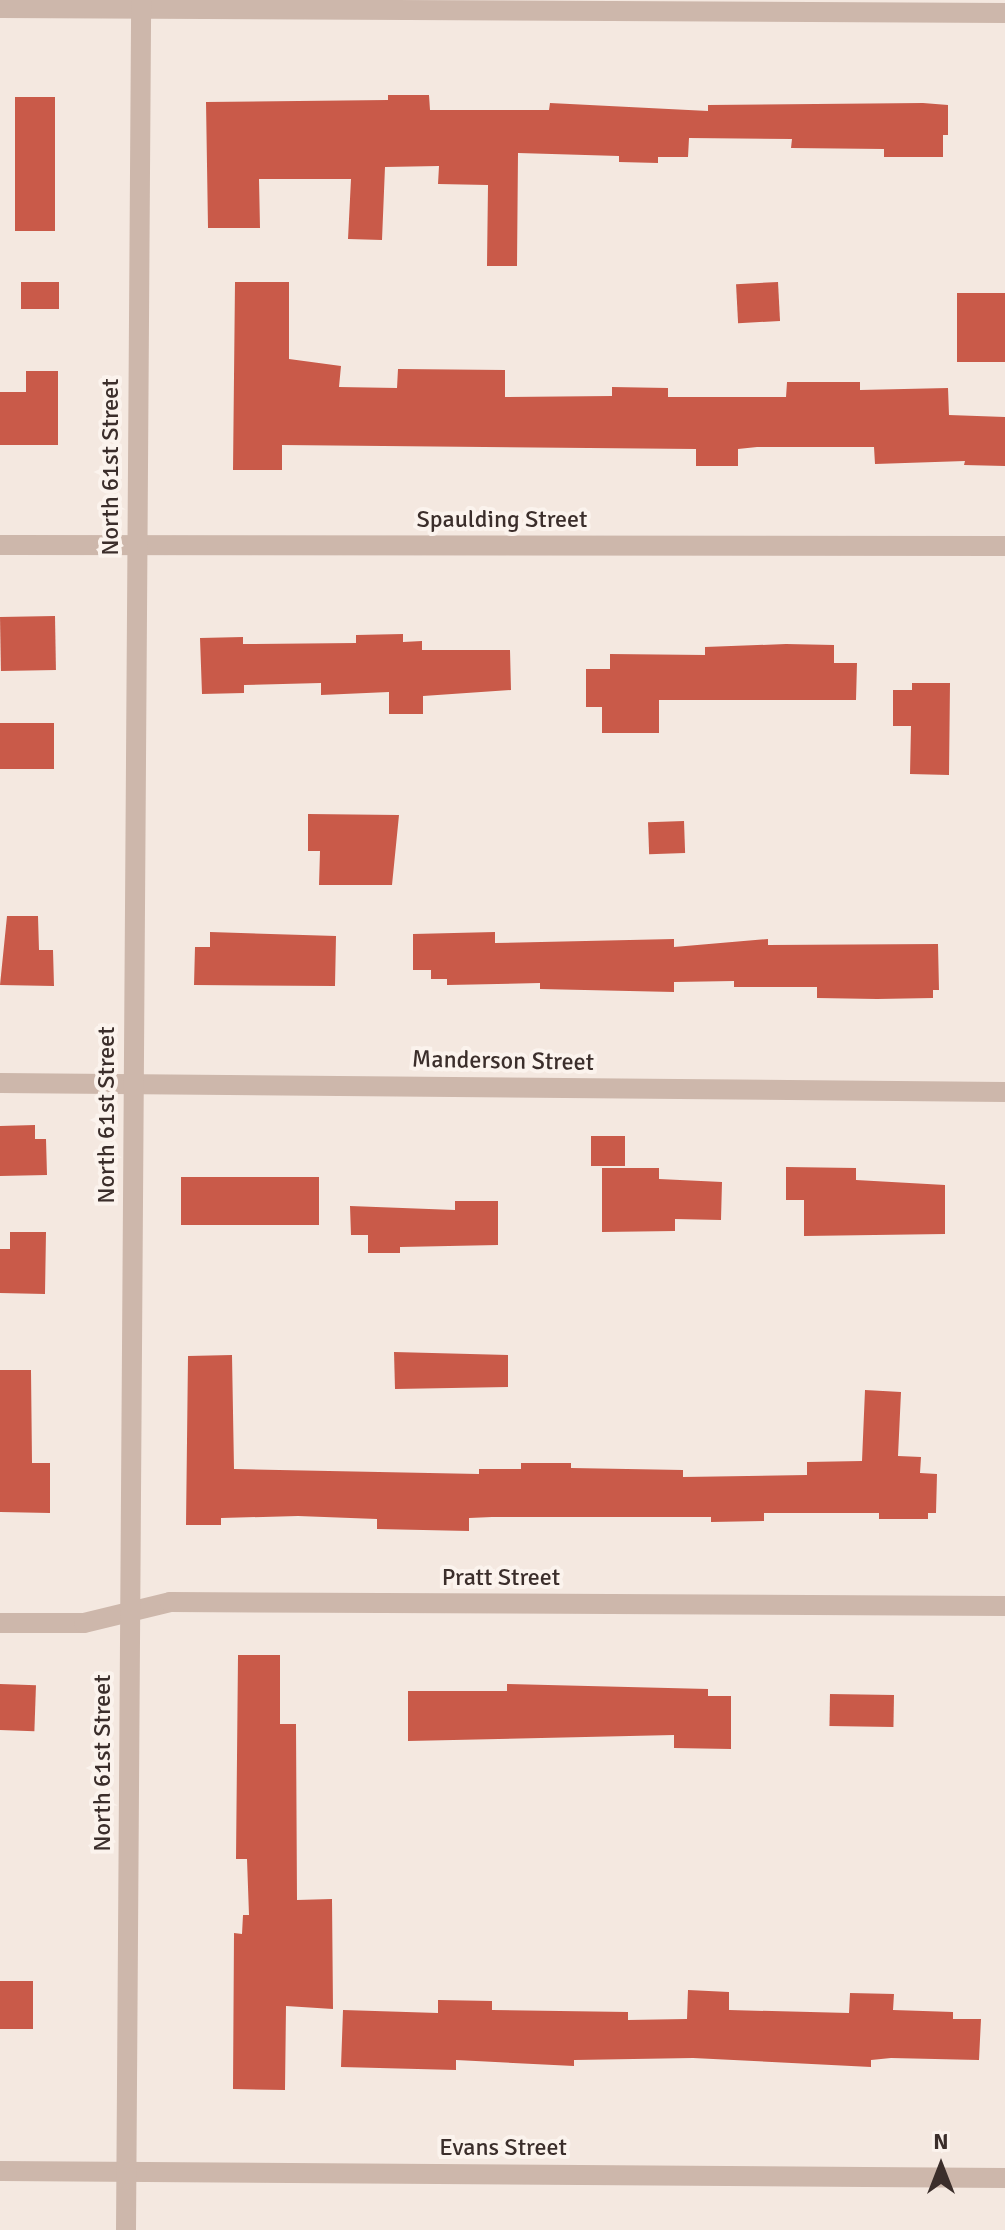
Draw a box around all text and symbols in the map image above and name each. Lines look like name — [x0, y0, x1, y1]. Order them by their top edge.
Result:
street label: North 61st Street — [97, 378, 125, 556]
street label: Spaulding Street — [417, 506, 587, 534]
street label: North 61st Street — [93, 1026, 121, 1204]
street label: Manderson Street — [412, 1045, 594, 1077]
street label: Pratt Street — [442, 1564, 560, 1592]
street label: North 61st Street — [89, 1674, 117, 1852]
north arrow — [901, 2126, 981, 2206]
text: N — [933, 2128, 949, 2155]
street label: Evans Street — [439, 2134, 567, 2162]

